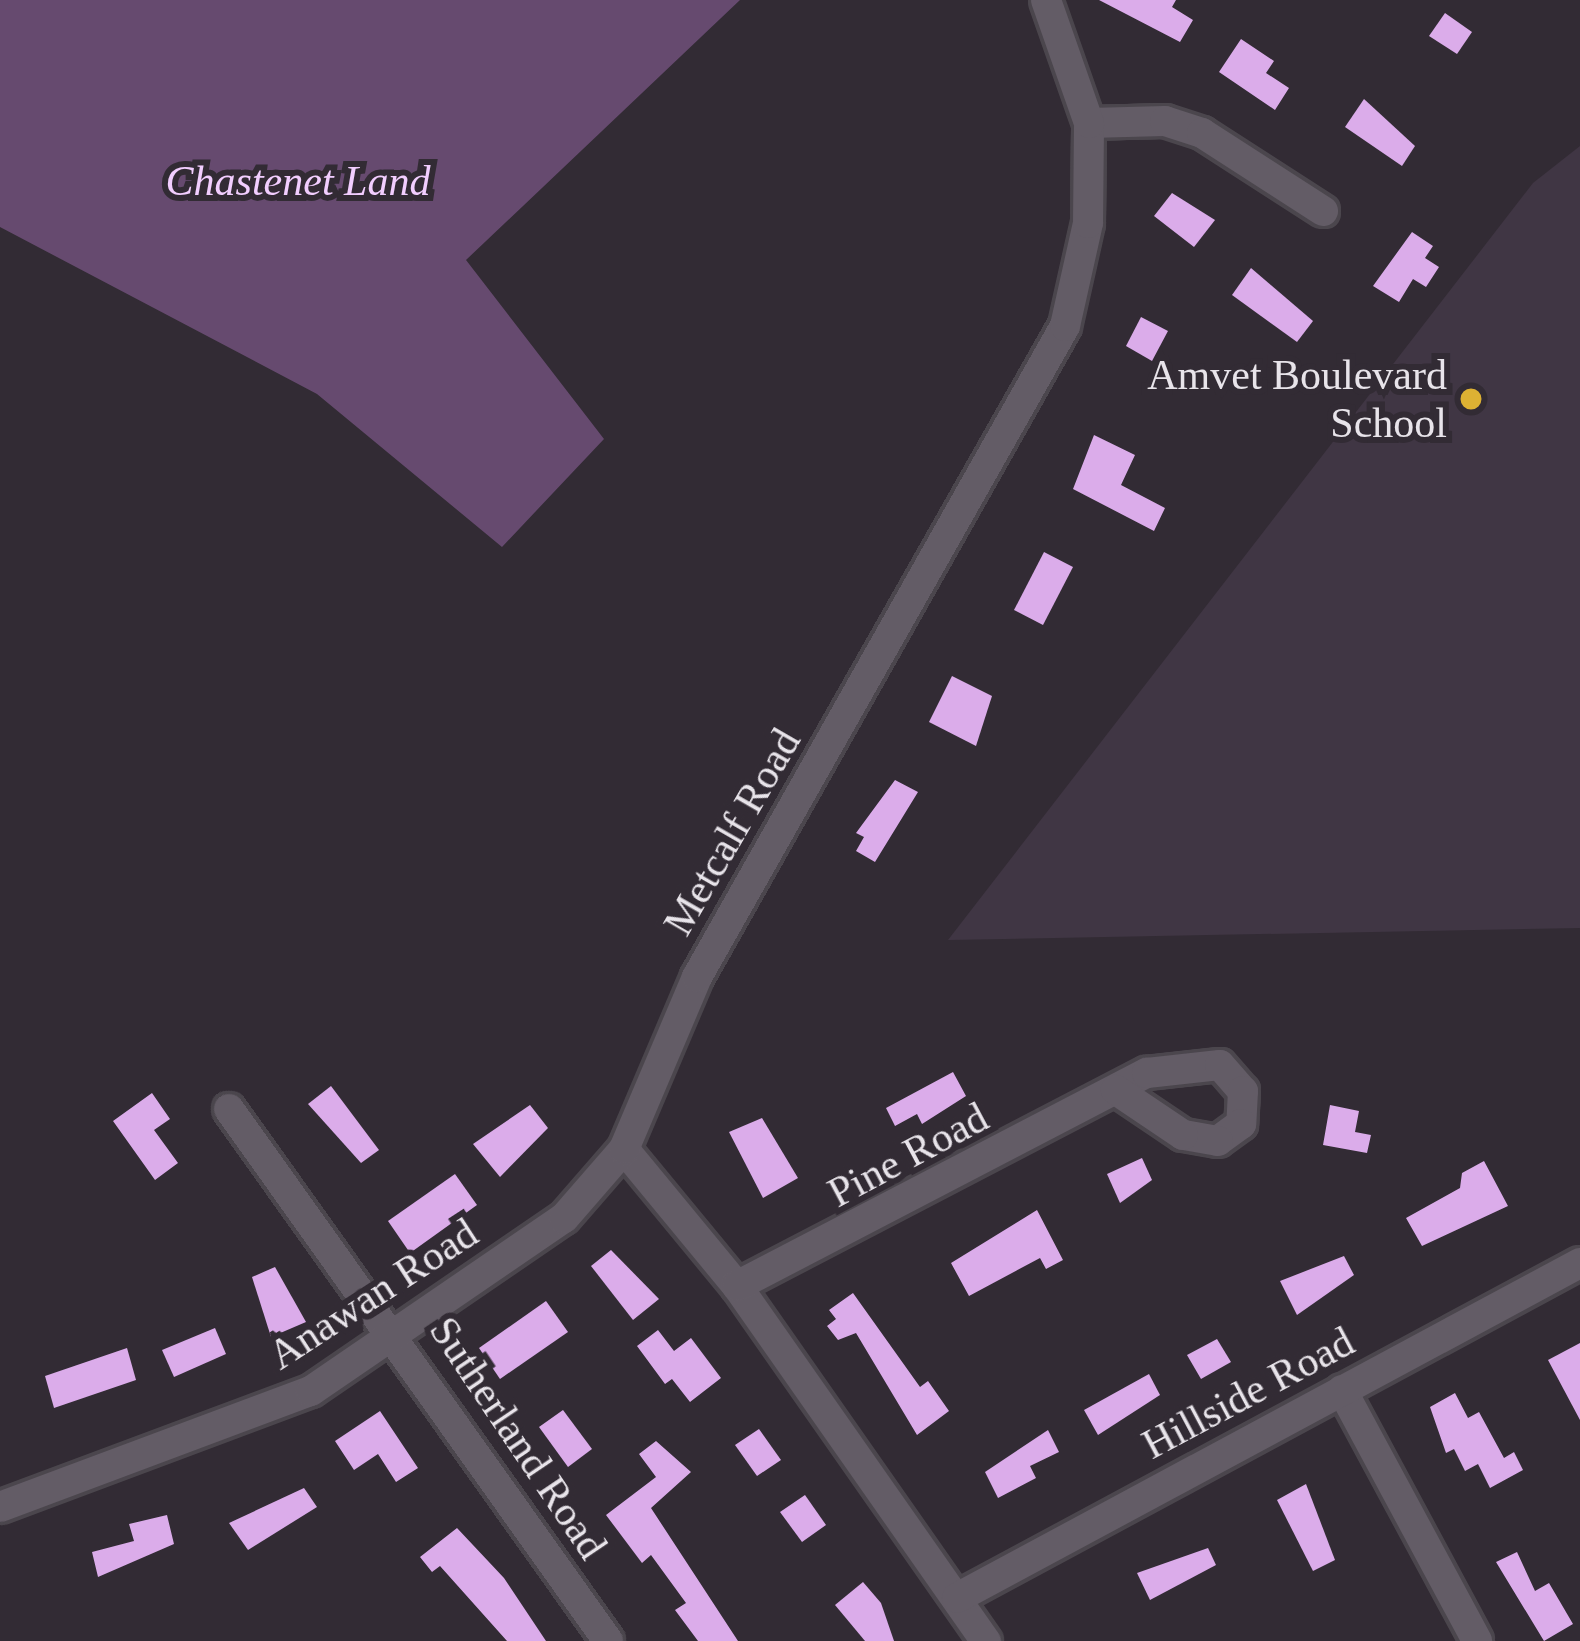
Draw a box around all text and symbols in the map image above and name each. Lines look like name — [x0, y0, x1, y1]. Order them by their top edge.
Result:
park label: Chastenet Land — [166, 156, 430, 206]
place label: Amvet Boulevard School — [1147, 350, 1447, 448]
marker: Amvet Boulevard School — [1458, 386, 1484, 412]
street label: Metcalf Road — [653, 720, 811, 944]
street label: Pine Road — [819, 1092, 997, 1218]
street label: Anawan Road — [259, 1208, 487, 1380]
street label: Sutherland Road — [419, 1307, 617, 1569]
street label: Hillside Road — [1134, 1316, 1362, 1470]

